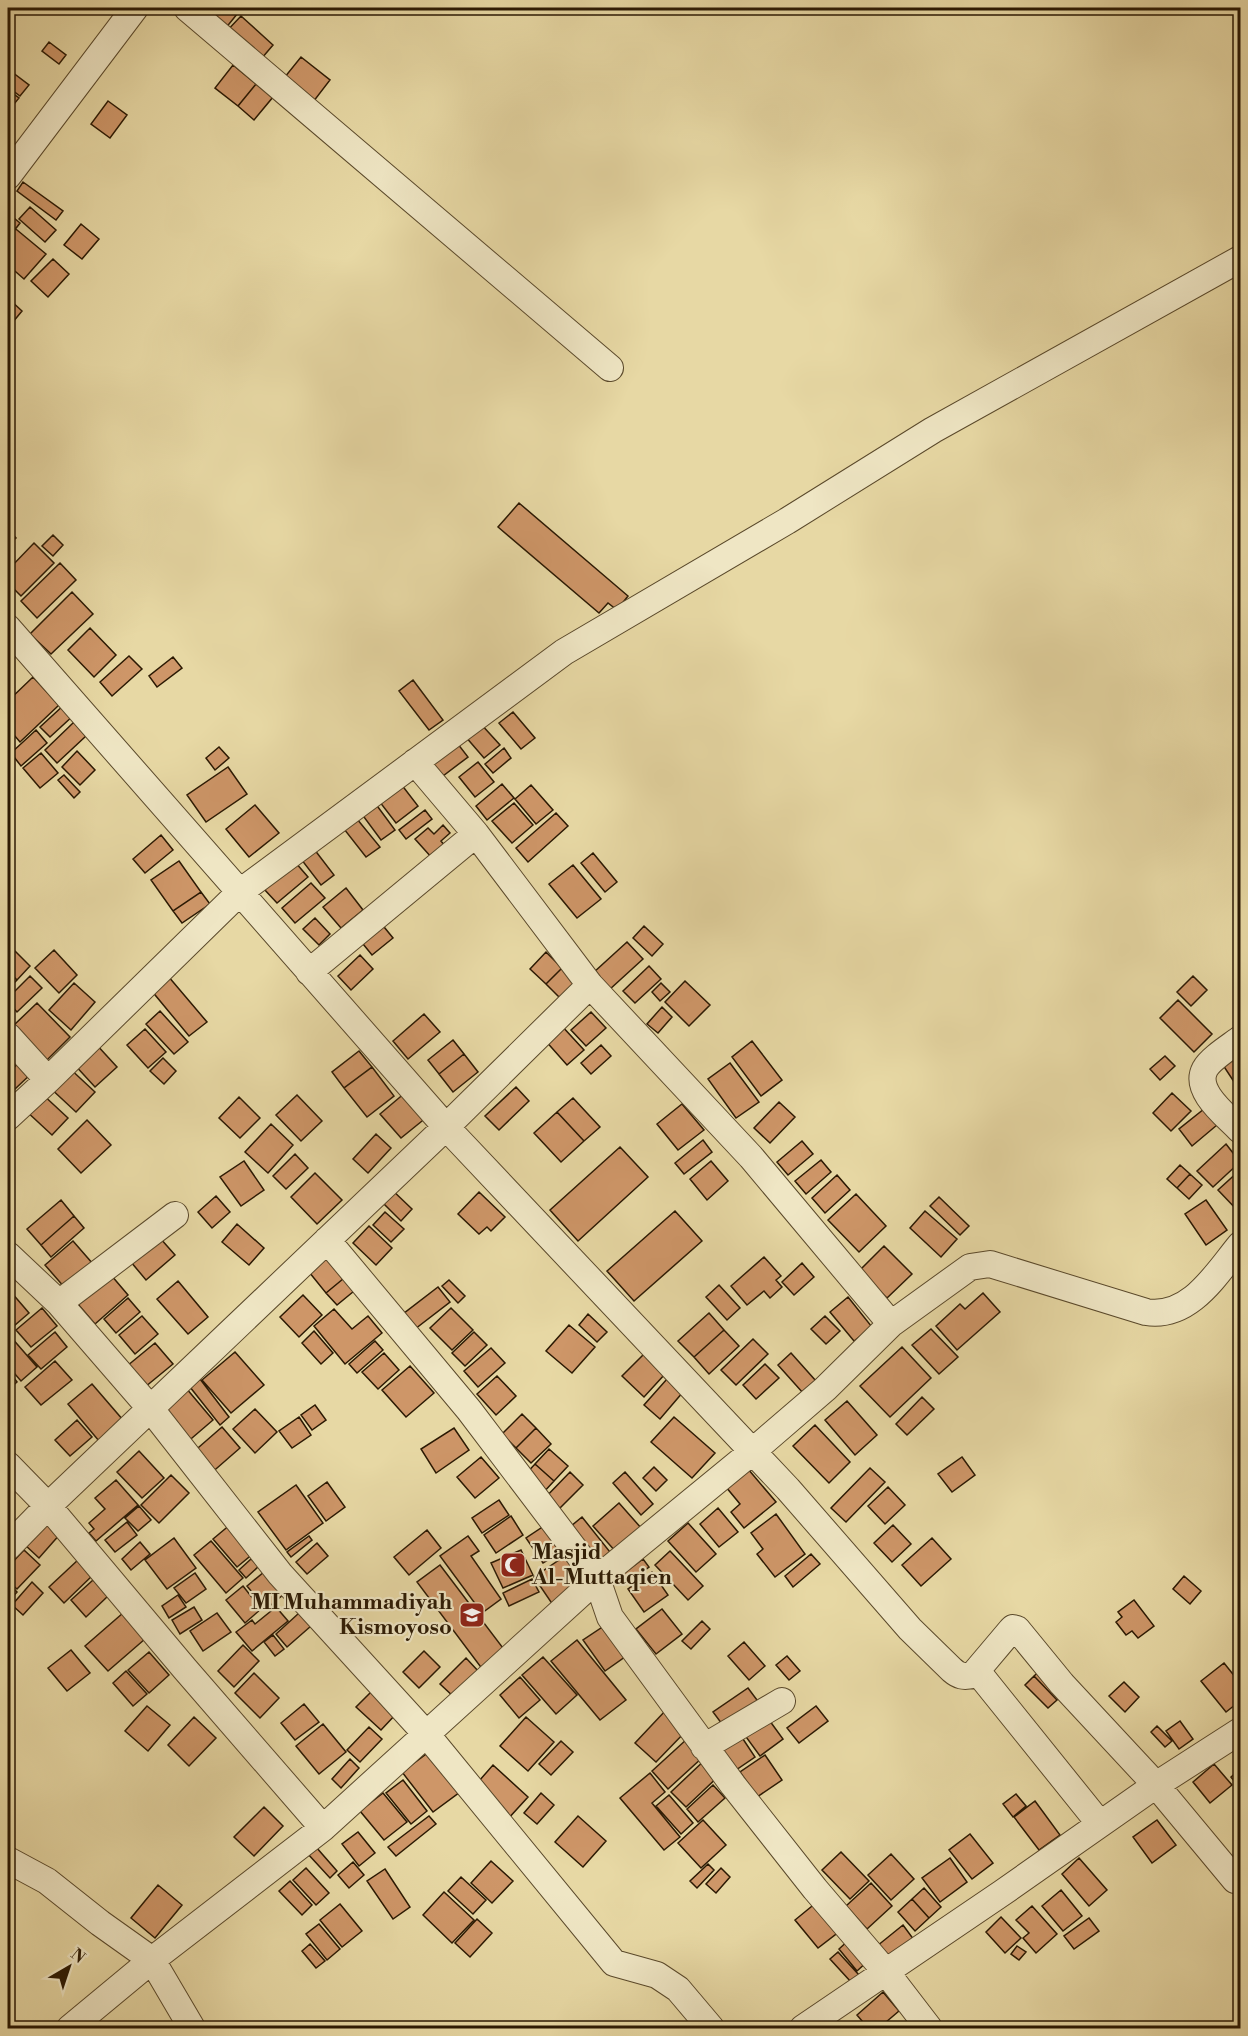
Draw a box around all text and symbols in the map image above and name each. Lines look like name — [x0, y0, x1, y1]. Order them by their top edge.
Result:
place label: Masjid Al-Muttaqien — [531, 1539, 672, 1591]
mosque icon: Masjid Al-Muttaqien — [498, 1550, 528, 1580]
place label: MI Muhammadiyah Kismoyoso — [251, 1589, 452, 1641]
school or university icon: MI Muhammadiyah Kismoyoso — [457, 1600, 487, 1630]
north arrow — [39, 1937, 99, 1997]
text: N — [67, 1944, 89, 1968]

